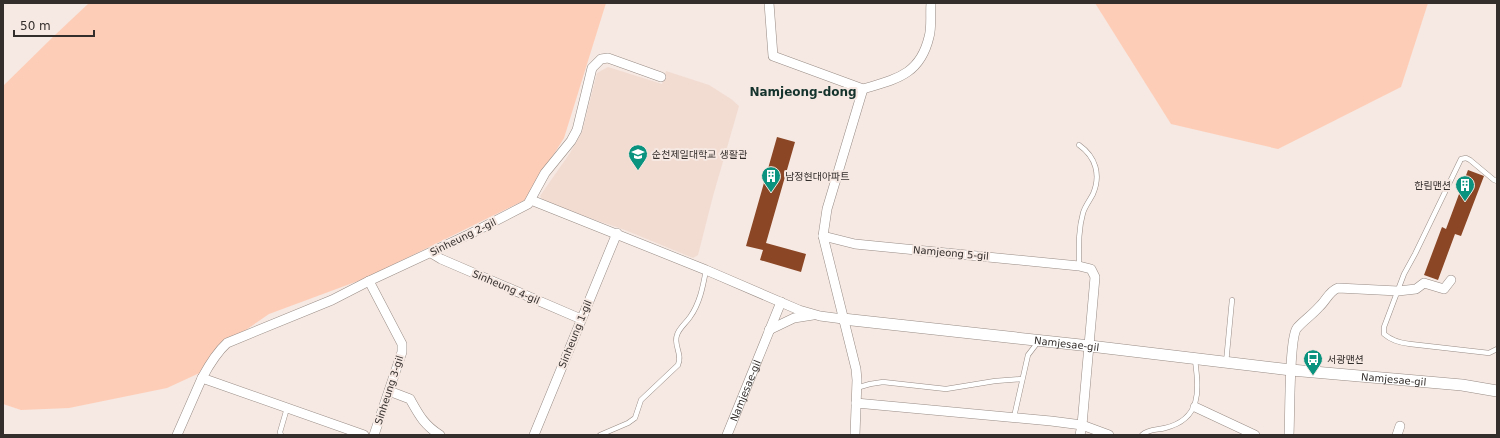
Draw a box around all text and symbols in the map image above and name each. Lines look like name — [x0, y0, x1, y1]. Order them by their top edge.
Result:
scale bar — [14, 12, 94, 38]
text: 50 m — [20, 19, 51, 33]
district label: Namjeong-dong — [749, 85, 857, 99]
school or university icon: 순천제일대학교 생활관 — [627, 143, 649, 171]
place label: 순천제일대학교 생활관 — [652, 149, 748, 160]
building icon: 남정현대아파트 — [760, 165, 782, 193]
place label: 남정현대아파트 — [785, 171, 849, 182]
building icon: 한림맨션 — [1454, 174, 1476, 202]
place label: 한림맨션 — [1414, 180, 1451, 191]
street label: Sinheung 2-gil — [428, 216, 498, 258]
street label: Namjeong 5-gil — [913, 244, 989, 262]
street label: Sinheung 4-gil — [471, 268, 541, 306]
street label: Sinheung 1-gil — [556, 299, 594, 369]
street label: Namjesae-gil — [1034, 334, 1100, 353]
bus stop icon: 서광맨션 — [1302, 348, 1324, 376]
street label: Sinheung 3-gil — [373, 354, 405, 426]
place label: 서광맨션 — [1327, 354, 1364, 365]
street label: Namjesae-gil — [728, 358, 762, 423]
street label: Namjesae-gil — [1361, 371, 1427, 387]

